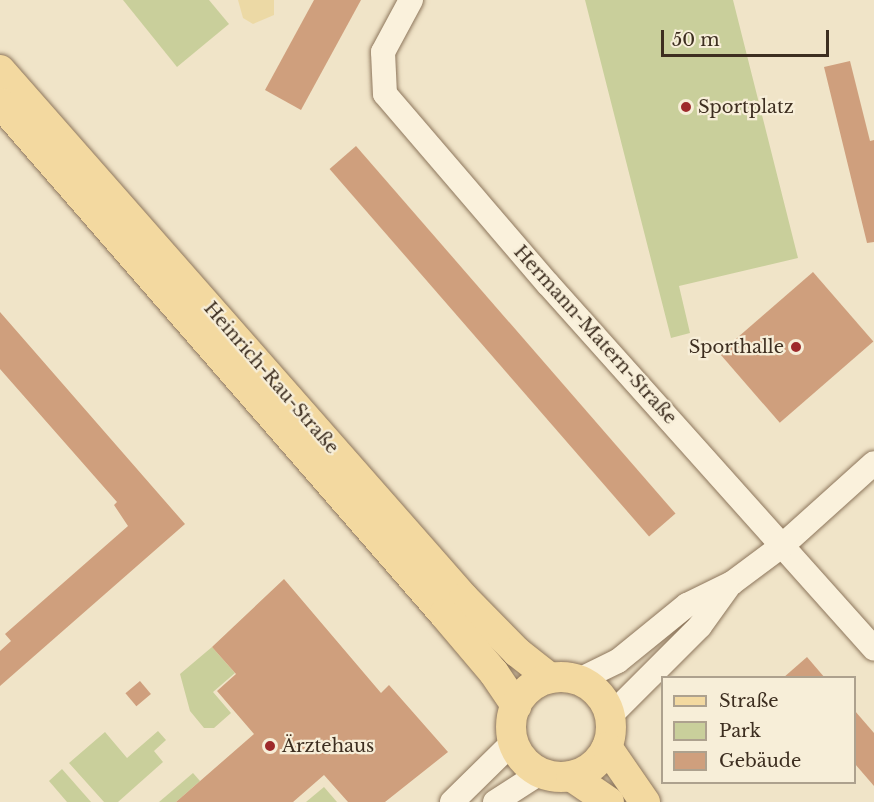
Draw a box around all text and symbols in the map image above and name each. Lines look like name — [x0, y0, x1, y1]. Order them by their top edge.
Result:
scale bar — [664, 18, 832, 56]
text: 50 m — [672, 29, 720, 51]
place label: Sportplatz — [698, 96, 794, 118]
marker: Sportplatz — [679, 100, 693, 114]
street label: Hermann-Matern-Straße — [509, 241, 681, 429]
street label: Heinrich-Rau-Straße — [199, 298, 343, 458]
place label: Sporthalle — [689, 336, 784, 358]
marker: Sporthalle — [789, 340, 803, 354]
legend — [661, 676, 856, 784]
text: Straße — [719, 690, 779, 712]
text: Park — [719, 720, 761, 742]
place label: Ärztehaus — [282, 735, 374, 757]
marker: Ärztehaus — [263, 739, 277, 753]
text: Gebäude — [719, 750, 801, 772]

